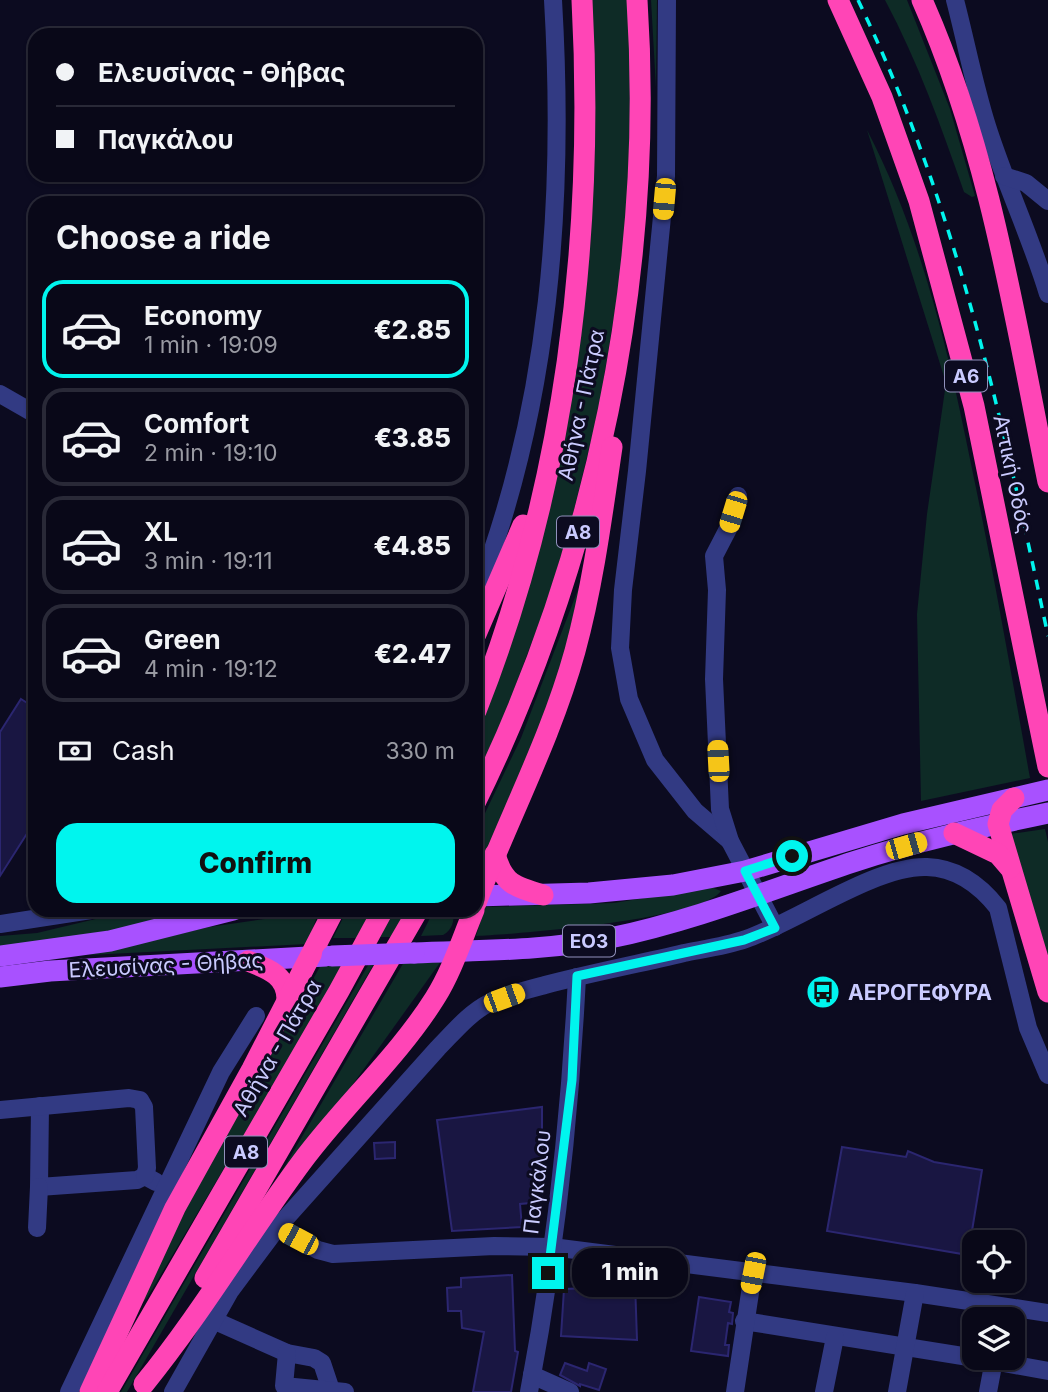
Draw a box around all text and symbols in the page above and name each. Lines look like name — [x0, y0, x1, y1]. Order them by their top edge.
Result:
text: Ελευσίνας - Θήβας — [98, 57, 346, 88]
text: Παγκάλου — [98, 124, 234, 155]
car — [652, 177, 677, 221]
text: Choose a ride — [56, 218, 271, 257]
icon: car — [60, 298, 123, 361]
text: Economy — [144, 300, 262, 331]
text: €2.85 — [374, 314, 451, 345]
street label: Αθήνα - Πάτρα — [553, 327, 609, 483]
text: 1 min · 19:09 — [144, 331, 278, 359]
road number: Α6 — [945, 360, 987, 392]
icon: car — [60, 406, 123, 469]
text: Comfort — [144, 408, 249, 439]
street label: Αττική Οδός — [988, 413, 1038, 535]
text: €3.85 — [374, 422, 451, 453]
text: 2 min · 19:10 — [144, 439, 277, 467]
car — [717, 489, 750, 535]
icon: car — [60, 514, 123, 577]
text: XL — [144, 516, 178, 547]
road number: Α8 — [557, 516, 599, 548]
text: €4.85 — [373, 530, 451, 561]
text: 3 min · 19:11 — [144, 547, 273, 575]
icon: car — [60, 622, 123, 685]
text: Green — [144, 624, 221, 655]
text: €2.47 — [374, 638, 451, 669]
text: 4 min · 19:12 — [144, 655, 278, 683]
icon: cash — [56, 732, 94, 770]
text: Cash — [112, 735, 175, 766]
text: 330 m — [385, 737, 455, 765]
car — [707, 739, 730, 783]
button: Confirm — [56, 823, 455, 903]
car — [883, 830, 930, 862]
route start — [776, 840, 808, 872]
road number: ΕΟ3 — [563, 925, 615, 956]
street label: Ελευσίνας - Θήβας — [68, 947, 264, 983]
bus stop icon: ΑΕΡΟΓΕΦΥΡΑ — [804, 973, 842, 1011]
street label: Αθήνα - Πάτρα — [228, 975, 326, 1121]
place label: ΑΕΡΟΓΕΦΥΡΑ — [848, 980, 992, 1005]
car — [481, 981, 528, 1015]
street label: Παγκάλου — [518, 1128, 556, 1236]
road number: Α8 — [225, 1136, 267, 1168]
car — [275, 1220, 322, 1258]
map controls — [962, 1230, 1025, 1370]
button: locate — [962, 1230, 1025, 1293]
callout: 1 min — [572, 1248, 688, 1298]
car — [739, 1250, 768, 1296]
route end — [532, 1257, 564, 1289]
text: 1 min — [601, 1258, 659, 1286]
button: layers — [962, 1307, 1025, 1370]

